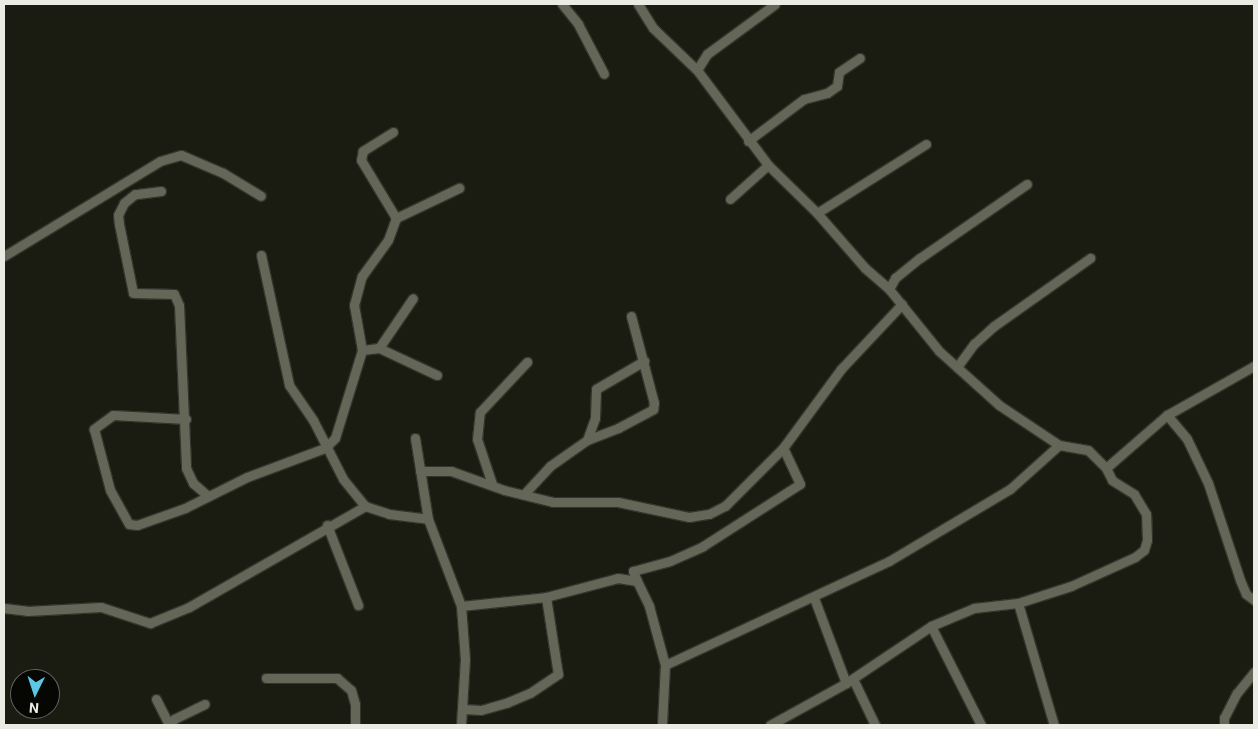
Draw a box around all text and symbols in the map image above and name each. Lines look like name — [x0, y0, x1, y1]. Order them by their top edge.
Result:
north arrow — [10, 669, 60, 719]
text: N — [29, 700, 40, 716]

